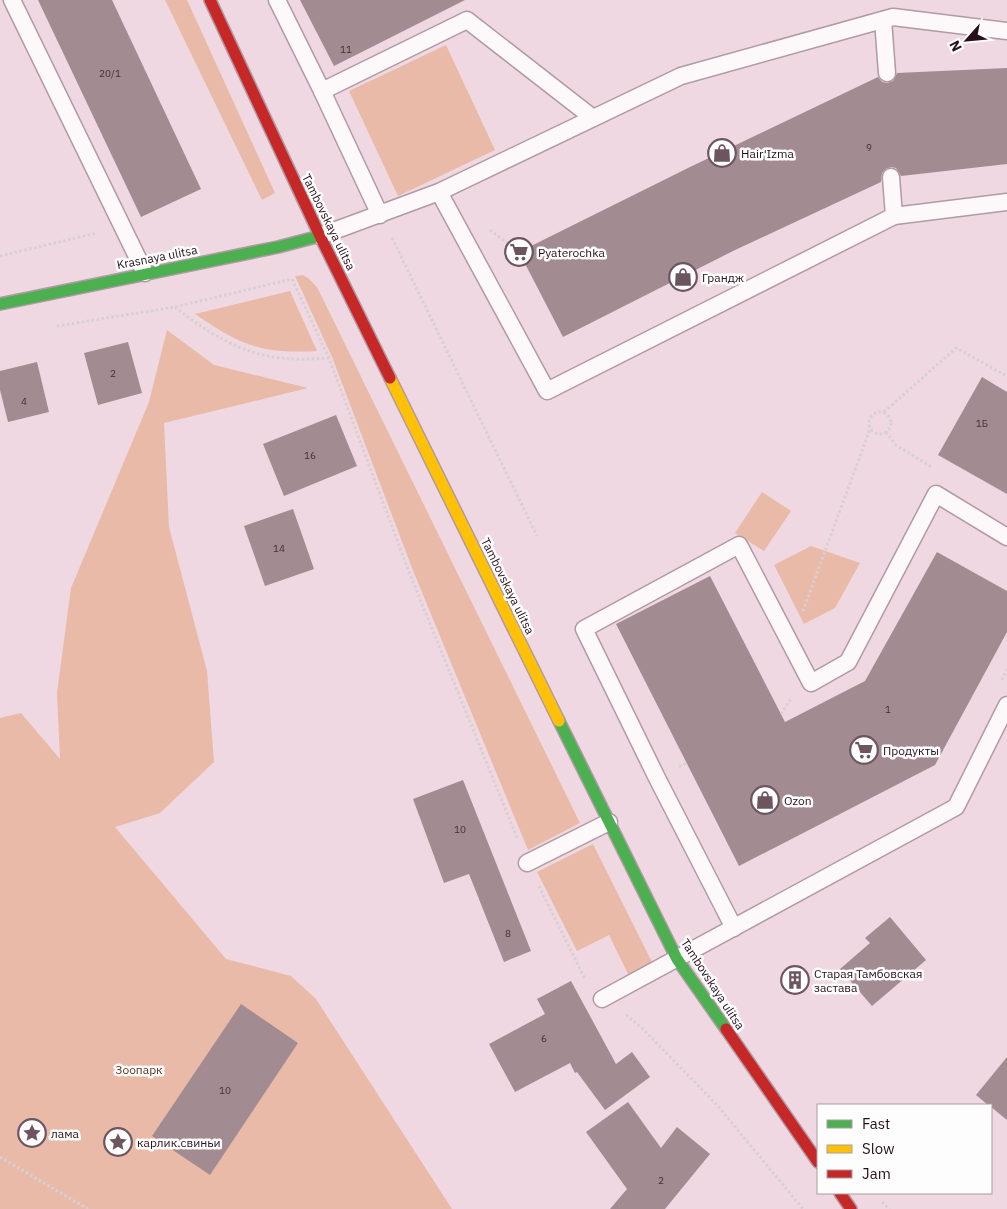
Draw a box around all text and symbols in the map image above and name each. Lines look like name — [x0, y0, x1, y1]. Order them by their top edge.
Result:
north arrow — [942, 15, 992, 65]
text: N — [945, 37, 966, 55]
house number: 11 — [340, 43, 352, 56]
house number: 20/1 — [99, 67, 121, 80]
shop icon: Hair'Izma — [707, 138, 737, 168]
house number: 9 — [866, 141, 872, 154]
place label: Hair'Izma — [741, 146, 794, 161]
street label: Tambovskaya ulitsa — [299, 171, 359, 273]
supermarket icon: Pyaterochka — [504, 237, 534, 267]
street label: Krasnaya ulitsa — [115, 242, 199, 272]
place label: Pyaterochka — [538, 245, 605, 260]
shop icon: Грандж — [668, 262, 698, 292]
place label: Грандж — [702, 270, 744, 285]
house number: 2 — [110, 367, 116, 380]
house number: 4 — [21, 395, 27, 408]
house number: 1Б — [976, 417, 988, 430]
house number: 16 — [304, 449, 316, 462]
street label: Tambovskaya ulitsa — [478, 535, 538, 637]
house number: 14 — [273, 542, 285, 555]
house number: 1 — [885, 703, 891, 716]
supermarket icon: Продукты — [849, 735, 879, 765]
place label: Продукты — [883, 743, 939, 758]
shop icon: Ozon — [750, 785, 780, 815]
place label: Ozon — [784, 793, 811, 808]
house number: 10 — [454, 823, 466, 836]
house number: 8 — [505, 927, 511, 940]
street label: Tambovskaya ulitsa — [678, 936, 748, 1033]
building icon: Старая Тамбовская застава — [780, 965, 810, 995]
place label: Старая Тамбовская застава — [814, 966, 922, 995]
house number: 6 — [541, 1032, 547, 1045]
park label: Зоопарк — [115, 1062, 163, 1077]
house number: 10 — [219, 1084, 231, 1097]
legend — [817, 1104, 992, 1194]
text: Fast — [862, 1114, 890, 1133]
place icon: лама — [17, 1118, 47, 1148]
place label: лама — [51, 1126, 80, 1141]
place icon: карлик.свиньи — [103, 1127, 133, 1157]
place label: карлик.свиньи — [137, 1135, 221, 1150]
text: Slow — [862, 1139, 895, 1158]
text: Jam — [862, 1164, 891, 1183]
house number: 2 — [658, 1174, 664, 1187]

